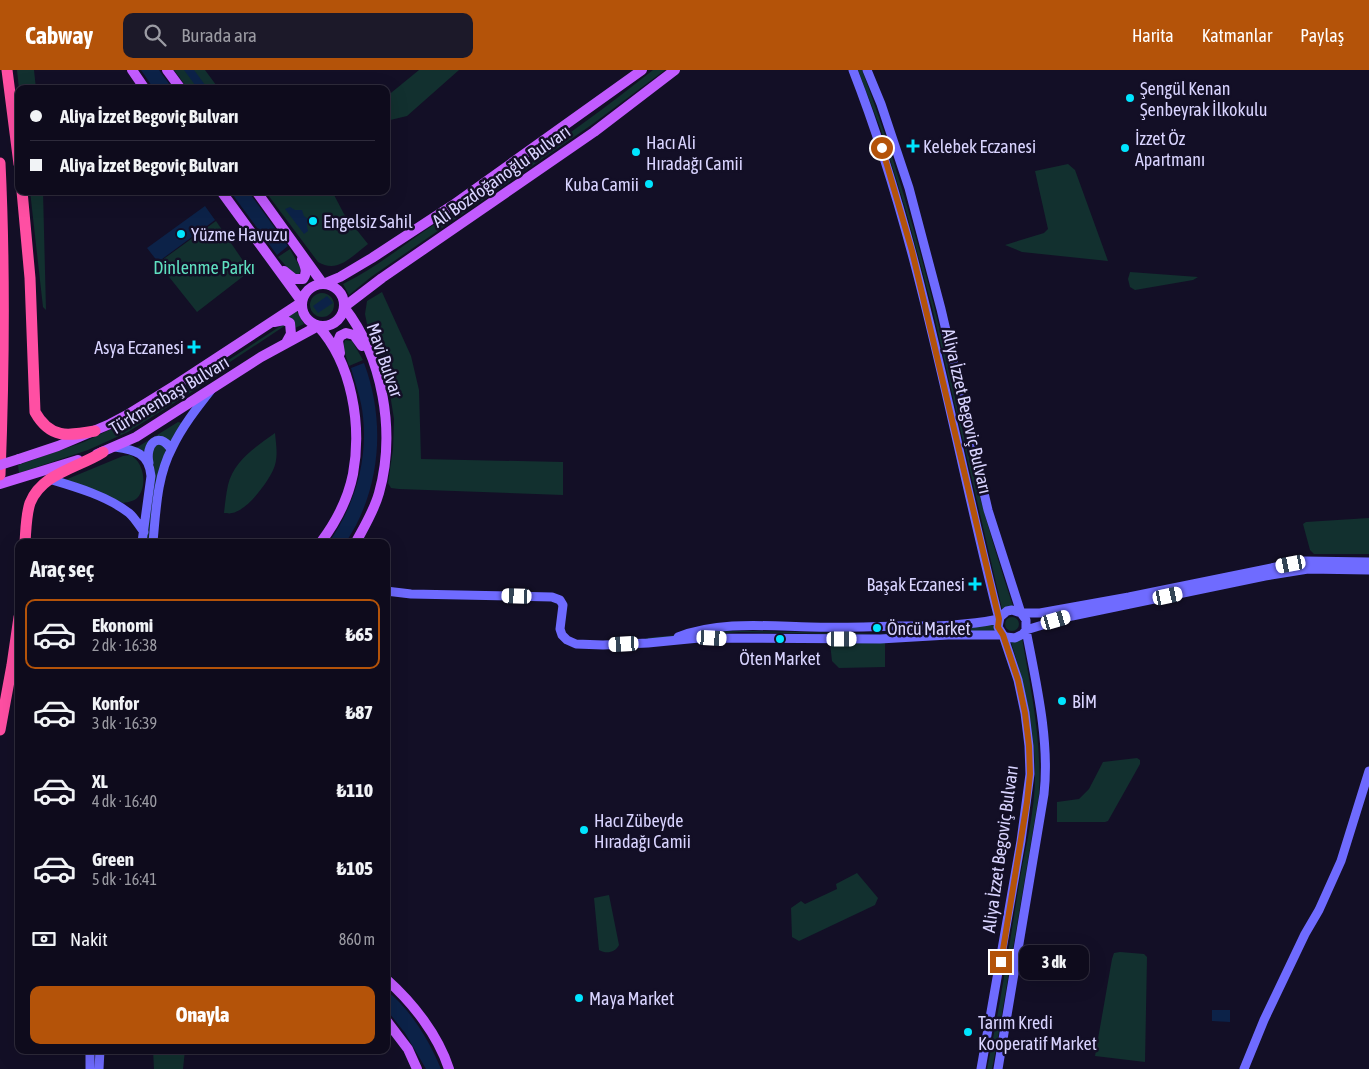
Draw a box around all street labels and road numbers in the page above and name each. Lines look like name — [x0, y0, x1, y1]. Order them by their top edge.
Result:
street label: Ali Bozdoğanoğlu Bulvarı — [428, 120, 574, 232]
street label: Mavi Bulvar — [363, 320, 408, 401]
street label: Aliya İzzet Begoviç Bulvarı — [938, 326, 996, 496]
street label: Türkmenbaşı Bulvarı — [106, 351, 232, 439]
street label: Aliya İzzet Begoviç Bulvarı — [978, 764, 1022, 934]

